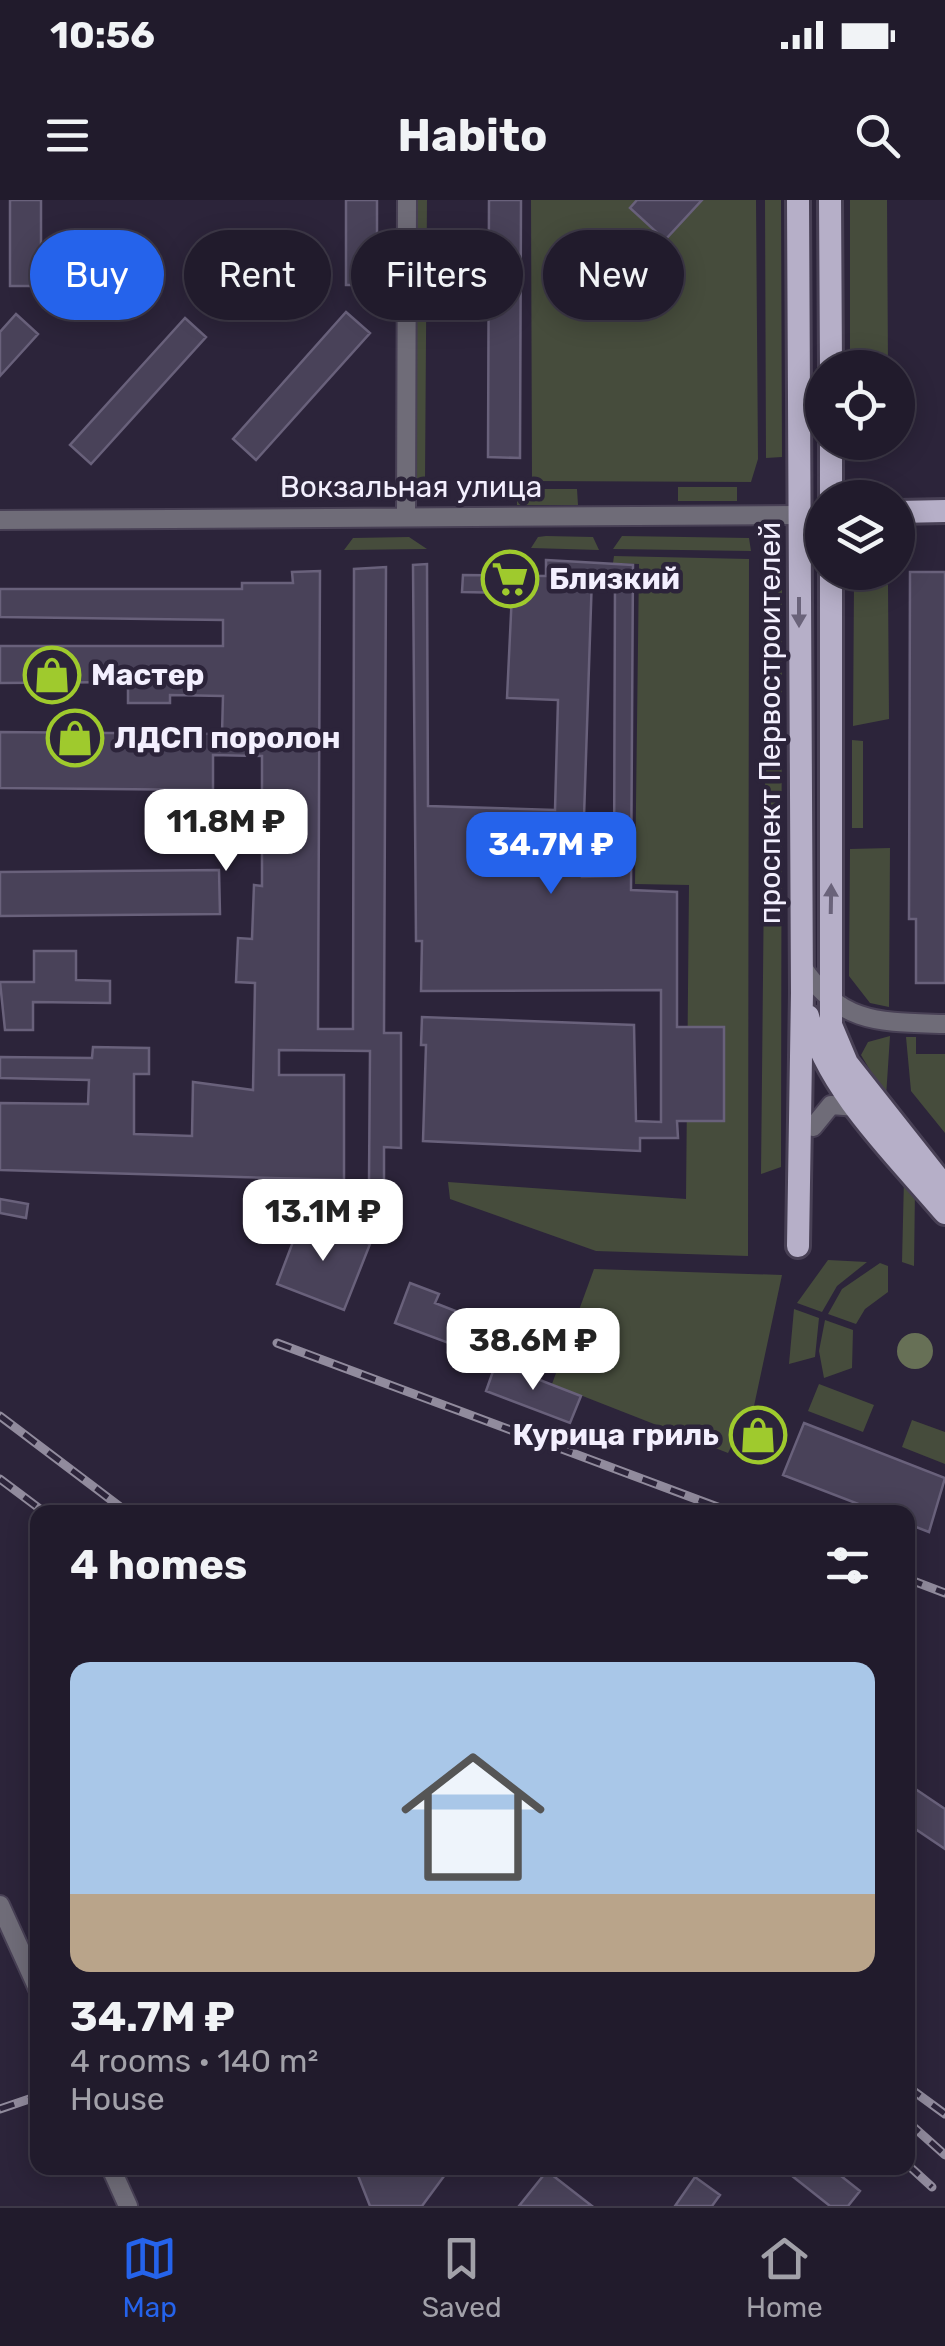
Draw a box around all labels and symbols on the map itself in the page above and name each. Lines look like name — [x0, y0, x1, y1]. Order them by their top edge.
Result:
street label: Вокзальная улица — [280, 469, 542, 505]
street label: проспект Первостроителей — [752, 522, 788, 924]
supermarket icon: Близкий — [480, 549, 540, 609]
place label: Близкий — [549, 561, 680, 597]
one-way arrow — [791, 597, 807, 629]
shop icon: Мастер — [22, 645, 82, 705]
place label: Мастер — [91, 657, 204, 693]
shop icon: ЛДСП поролон — [45, 708, 105, 768]
place label: ЛДСП поролон — [114, 720, 341, 756]
pin: 11.8M ₽ — [134, 789, 318, 874]
pin: 34.7M ₽ — [459, 812, 643, 897]
one-way arrow — [823, 882, 839, 914]
pin: 13.1M ₽ — [231, 1179, 415, 1264]
pin: 38.6M ₽ — [441, 1308, 625, 1393]
shop icon: Курица гриль — [728, 1405, 788, 1465]
place label: Курица гриль — [512, 1417, 719, 1453]

